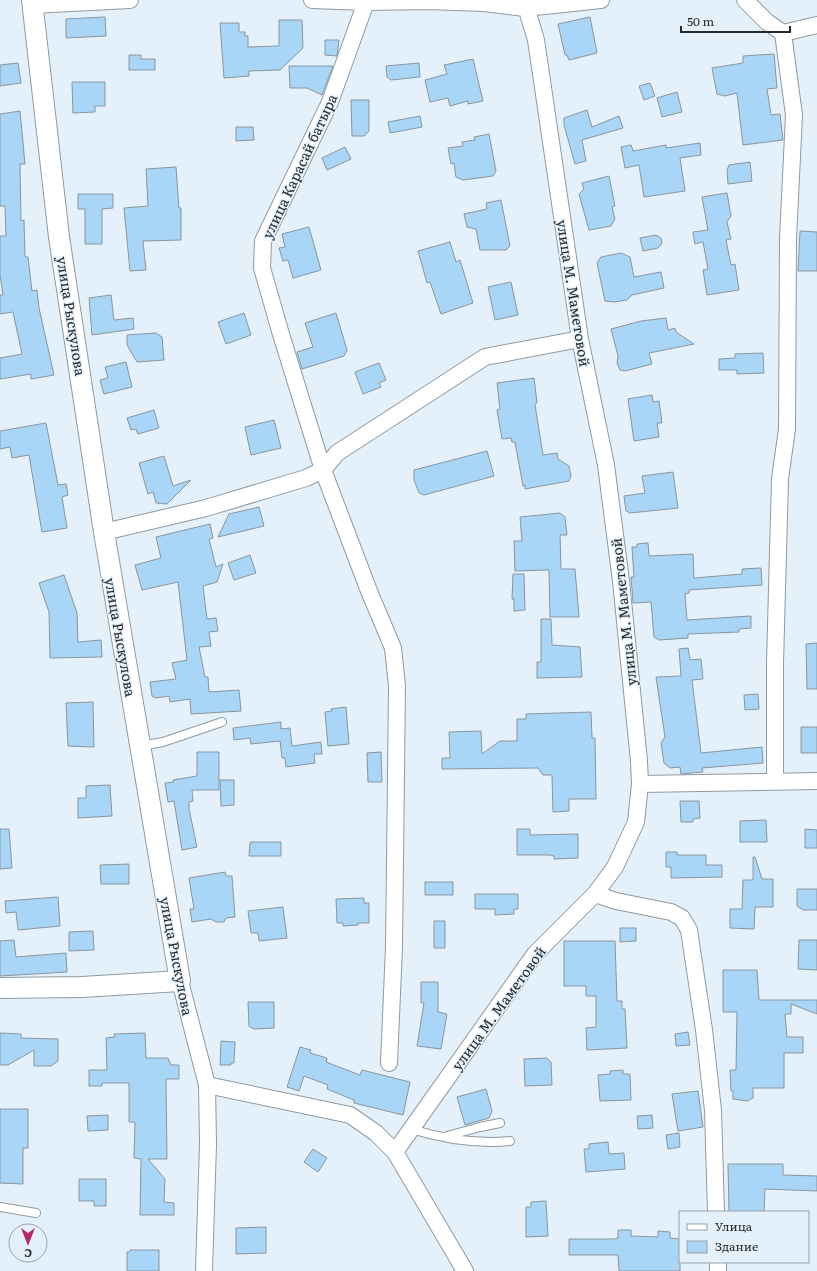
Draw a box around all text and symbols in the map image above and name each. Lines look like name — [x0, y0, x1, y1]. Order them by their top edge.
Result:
scale bar — [681, 8, 790, 34]
text: 50 m — [687, 12, 714, 30]
street label: улица Карасай батыра — [257, 90, 342, 242]
street label: улица М. Маметовой — [552, 218, 596, 368]
street label: улица Рыскулова — [53, 255, 91, 378]
street label: улица М. Маметовой — [605, 537, 641, 687]
street label: улица Рыскулова — [101, 576, 141, 699]
street label: улица Рыскулова — [156, 895, 198, 1018]
street label: улица М. Маметовой — [446, 942, 550, 1074]
legend — [679, 1211, 809, 1263]
text: Улица — [715, 1217, 753, 1235]
north arrow — [8, 1223, 48, 1263]
text: Здание — [715, 1237, 758, 1255]
text: С — [24, 1246, 32, 1262]

